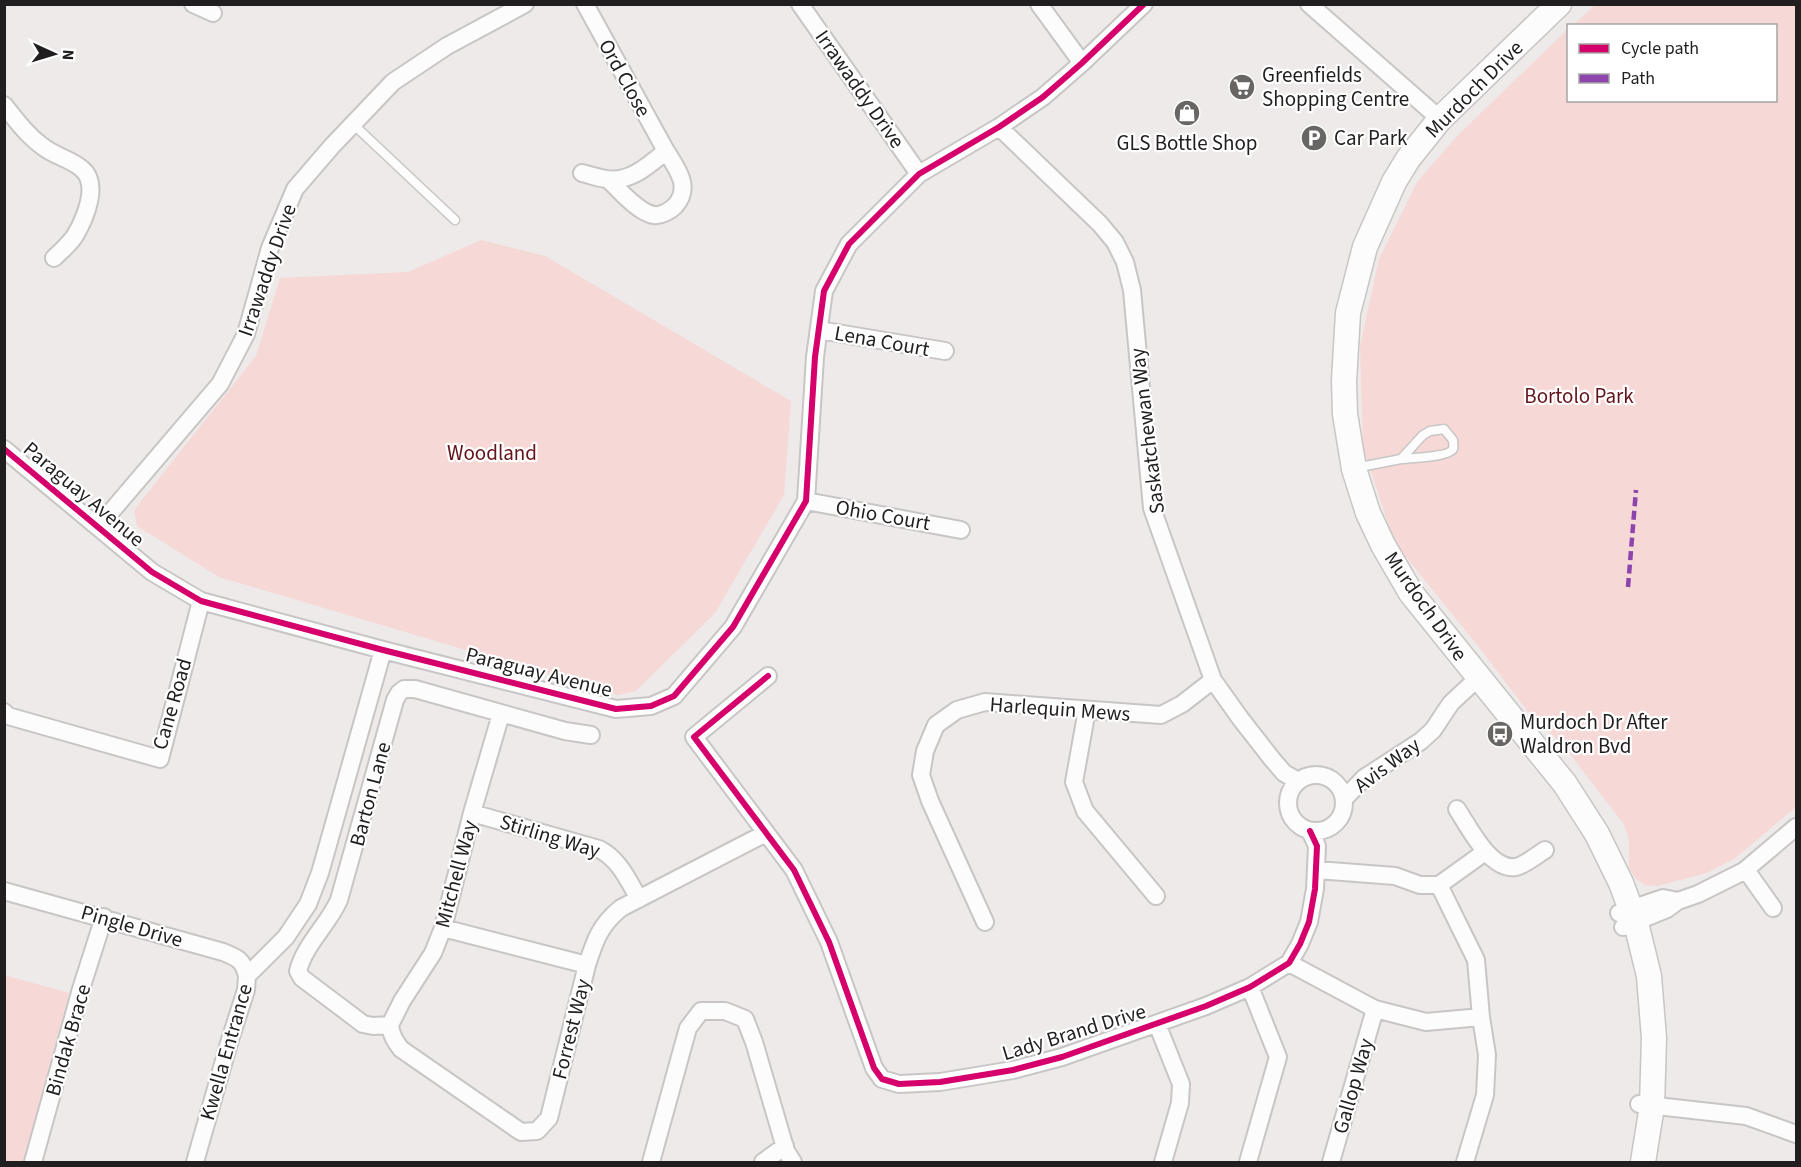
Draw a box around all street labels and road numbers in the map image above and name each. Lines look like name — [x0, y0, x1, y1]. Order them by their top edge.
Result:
street label: Irrawaddy Drive — [808, 24, 912, 154]
street label: Murdoch Drive — [1418, 33, 1530, 145]
street label: Ord Close — [591, 34, 659, 122]
street label: Irrawaddy Drive — [230, 200, 304, 340]
street label: Lena Court — [832, 318, 932, 364]
street label: Saskatchewan Way — [1122, 346, 1172, 516]
street label: Paraguay Avenue — [17, 434, 151, 554]
street label: Ohio Court — [833, 492, 933, 538]
street label: Murdoch Drive — [1377, 545, 1475, 667]
street label: Paraguay Avenue — [462, 639, 616, 705]
street label: Cane Road — [145, 655, 199, 753]
street label: Harlequin Mews — [989, 689, 1132, 729]
street label: Avis Way — [1348, 730, 1426, 800]
street label: Barton Lane — [342, 739, 398, 849]
street label: Stirling Way — [496, 807, 604, 866]
street label: Mitchell Way — [427, 817, 485, 931]
street label: Pingle Drive — [78, 897, 186, 955]
street label: Forrest Way — [544, 975, 598, 1082]
street label: Kwella Entrance — [192, 980, 260, 1124]
street label: Bindak Brace — [38, 981, 98, 1099]
street label: Lady Brand Drive — [998, 996, 1150, 1068]
street label: Gallop Way — [1325, 1035, 1381, 1137]

